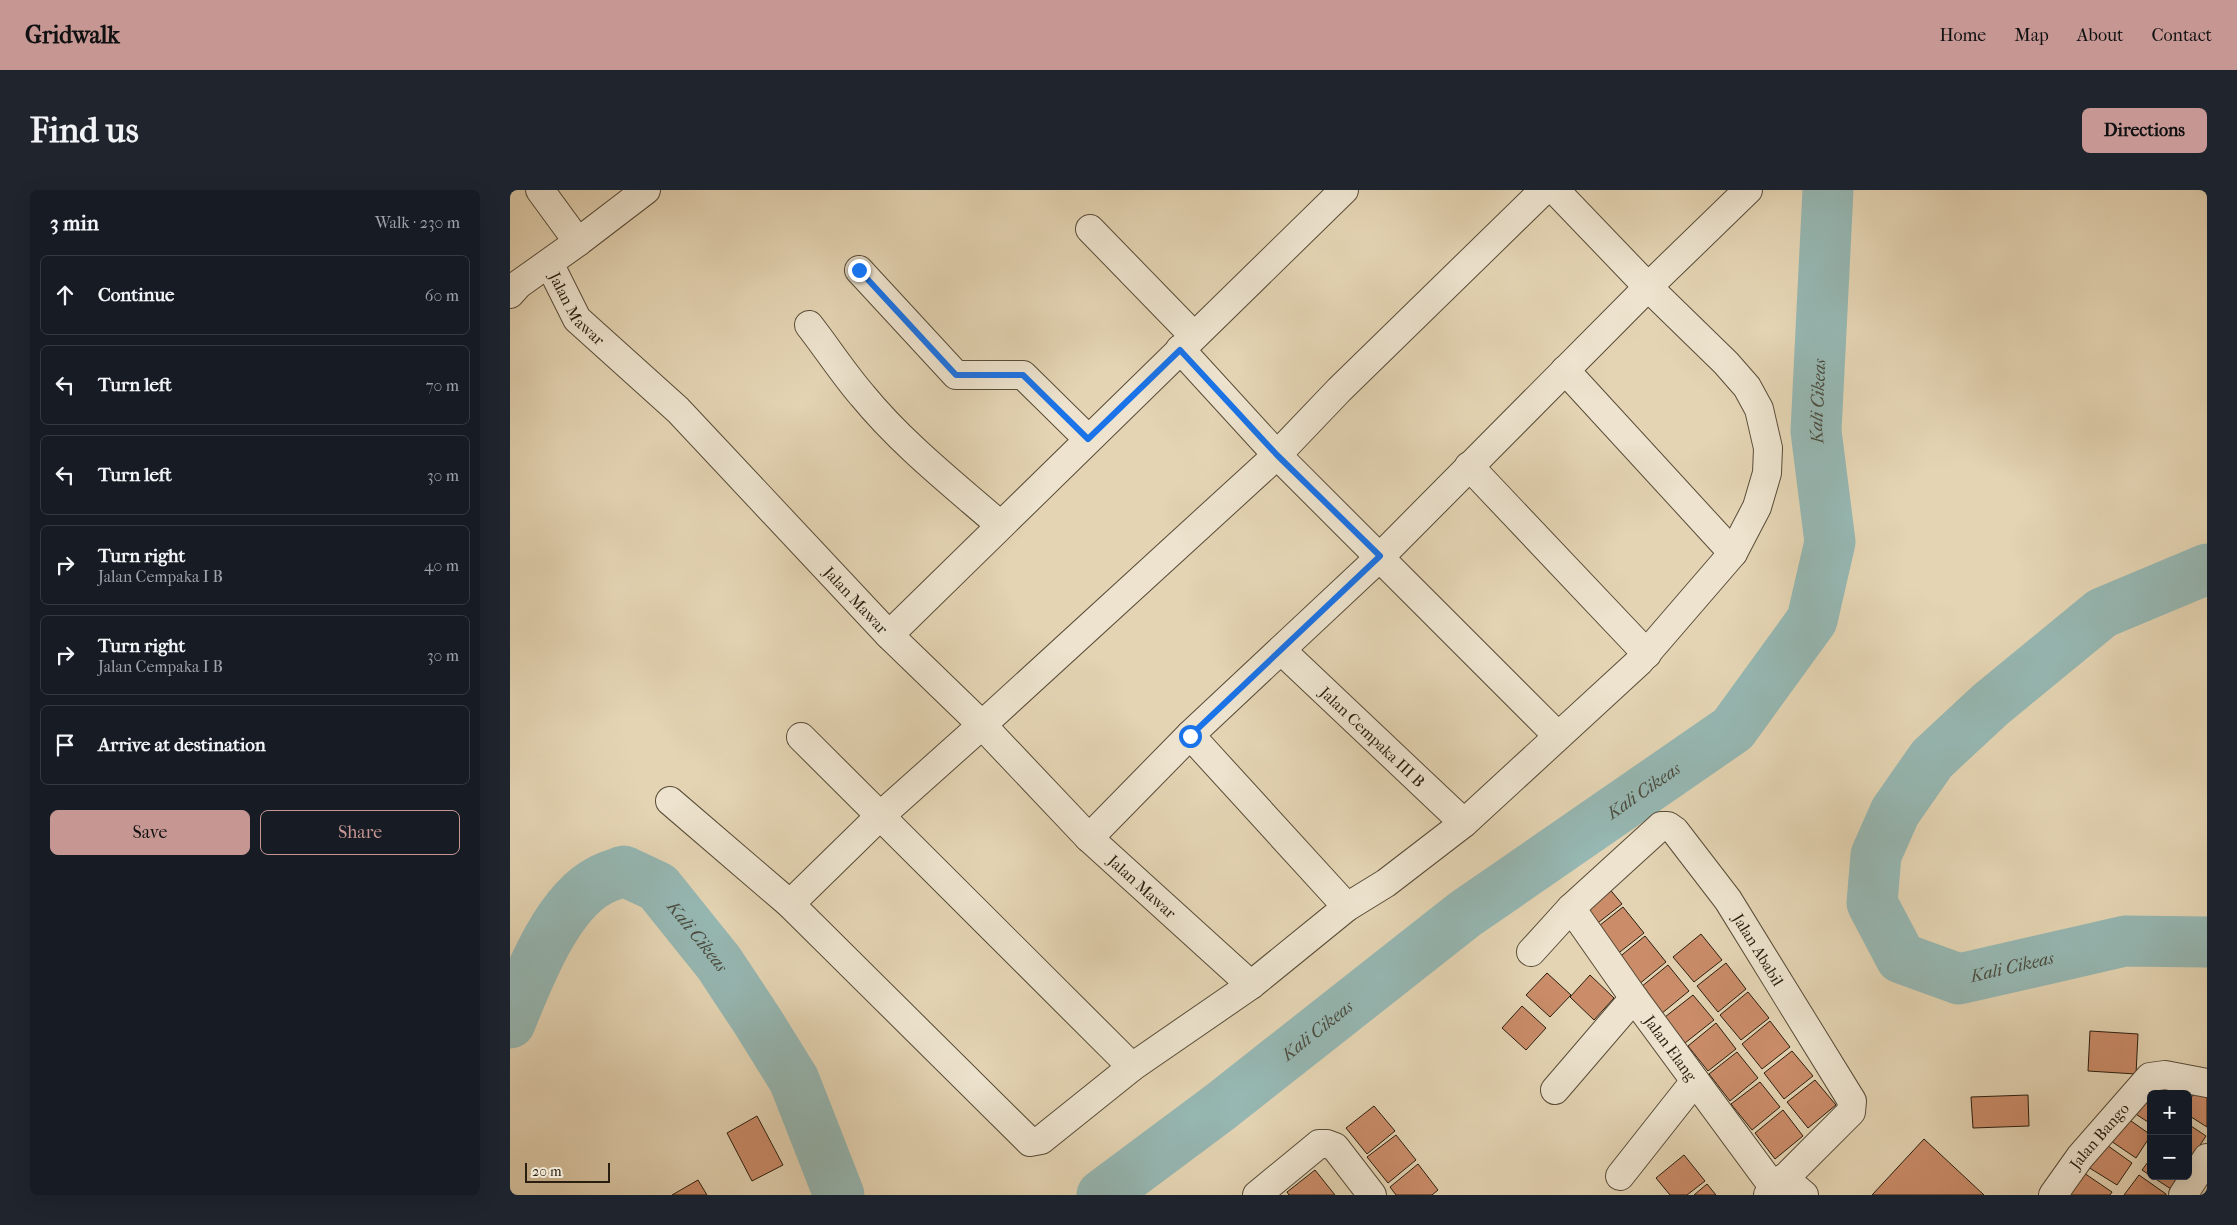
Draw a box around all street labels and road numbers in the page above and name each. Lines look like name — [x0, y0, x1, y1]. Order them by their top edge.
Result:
street label: Jalan Mawar — [544, 267, 608, 349]
street label: Jalan Mawar — [818, 561, 892, 638]
street label: Jalan Cempaka III B — [1314, 681, 1429, 791]
street label: Jalan Mawar — [1102, 850, 1180, 923]
street label: Jalan Ababil — [1728, 908, 1788, 990]
street label: Jalan Elang — [1639, 1010, 1701, 1085]
street label: Jalan Bango — [2064, 1099, 2133, 1174]

